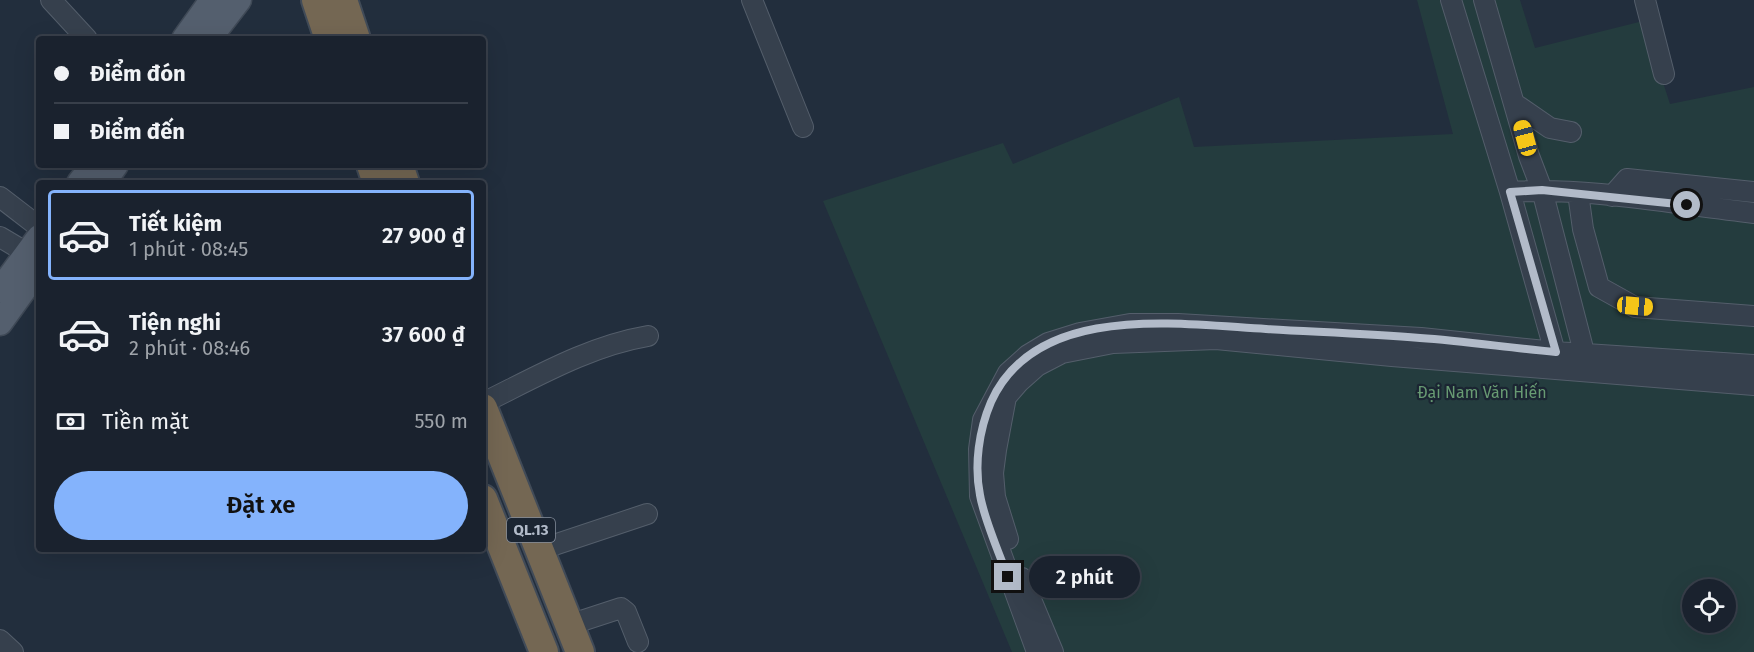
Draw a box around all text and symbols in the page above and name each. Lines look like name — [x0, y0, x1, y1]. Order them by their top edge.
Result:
text: Điểm đón — [90, 60, 186, 87]
text: Điểm đến — [90, 118, 185, 145]
car — [1512, 118, 1538, 158]
route start — [1673, 191, 1700, 218]
icon: car — [57, 208, 111, 262]
text: Tiết kiệm — [129, 210, 222, 237]
text: 27 900 ₫ — [382, 222, 465, 249]
text: 1 phút · 08:45 — [129, 237, 248, 261]
car — [1616, 295, 1654, 317]
icon: car — [57, 307, 111, 361]
text: Tiện nghi — [129, 309, 221, 336]
text: 37 600 ₫ — [382, 321, 465, 348]
text: 2 phút · 08:46 — [129, 336, 250, 360]
park label: Đại Nam Văn Hiến — [1417, 382, 1547, 402]
icon: cash — [54, 405, 87, 438]
text: Tiền mặt — [102, 408, 189, 435]
text: 550 m — [414, 409, 468, 433]
button: Đặt xe — [54, 471, 468, 540]
road number: QL.13 — [507, 518, 555, 542]
callout: 2 phút — [1029, 556, 1140, 598]
route end — [994, 563, 1021, 590]
text: 2 phút — [1056, 565, 1113, 589]
map controls — [1682, 579, 1736, 633]
button: locate — [1682, 579, 1736, 633]

